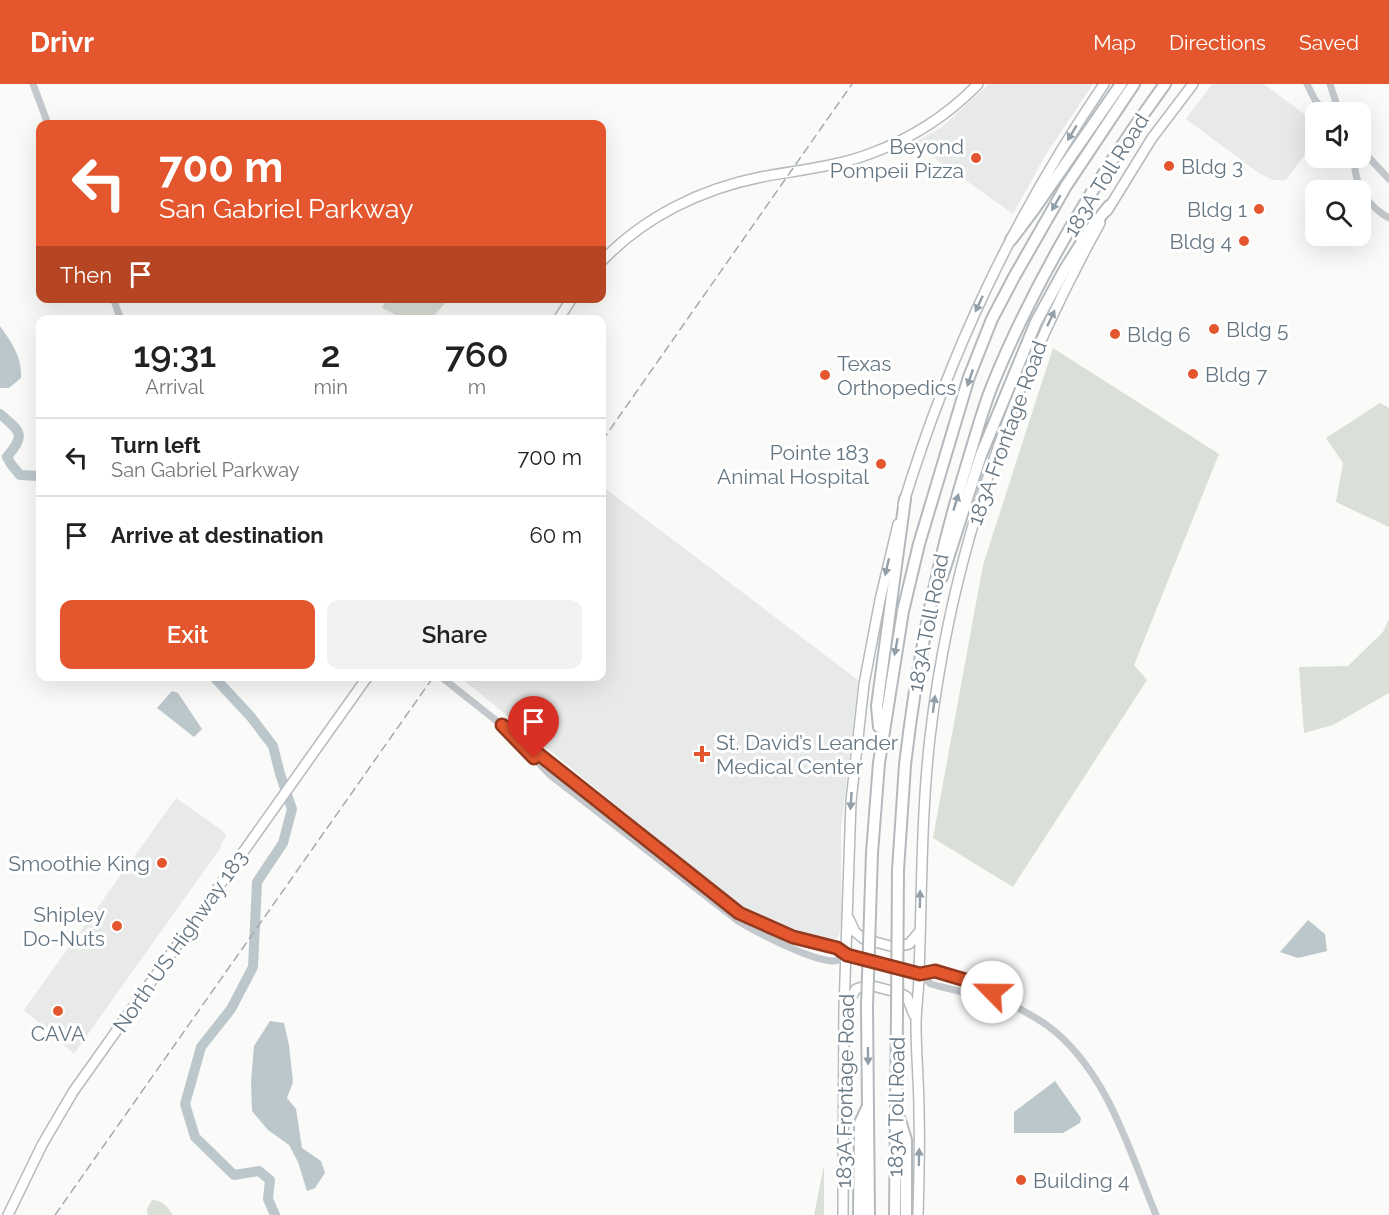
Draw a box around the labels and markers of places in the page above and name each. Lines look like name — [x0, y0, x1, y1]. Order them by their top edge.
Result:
place label: Beyond Pompeii Pizza — [830, 134, 964, 183]
marker: Beyond Pompeii Pizza — [969, 151, 983, 165]
place label: Bldg 3 — [1181, 154, 1243, 179]
marker: Bldg 3 — [1162, 159, 1176, 173]
place label: Bldg 1 — [1187, 197, 1247, 222]
marker: Bldg 1 — [1252, 202, 1266, 216]
place label: Bldg 4 — [1169, 229, 1232, 254]
marker: Bldg 4 — [1237, 234, 1251, 248]
place label: Bldg 5 — [1226, 317, 1289, 342]
place label: Bldg 6 — [1127, 322, 1191, 347]
marker: Bldg 5 — [1207, 322, 1221, 336]
marker: Bldg 6 — [1108, 327, 1122, 341]
place label: Texas Orthopedics — [837, 351, 956, 400]
place label: Bldg 7 — [1205, 362, 1268, 387]
marker: Bldg 7 — [1186, 367, 1200, 381]
marker: Texas Orthopedics — [818, 368, 832, 382]
place label: Pointe 183 Animal Hospital — [717, 440, 869, 489]
marker: Pointe 183 Animal Hospital — [874, 457, 888, 471]
pin — [508, 696, 559, 758]
place label: St. David’s Leander Medical Center — [716, 730, 899, 779]
marker: St. David’s Leander Medical Center — [693, 745, 711, 763]
place label: Smoothie King — [8, 851, 150, 876]
marker: Smoothie King — [155, 856, 169, 870]
place label: Shipley Do-Nuts — [23, 902, 105, 951]
marker: Shipley Do-Nuts — [110, 919, 124, 933]
marker: CAVA — [51, 1004, 65, 1018]
place label: CAVA — [31, 1021, 85, 1046]
place label: Building 4 — [1033, 1168, 1129, 1193]
marker: Building 4 — [1014, 1173, 1028, 1187]

